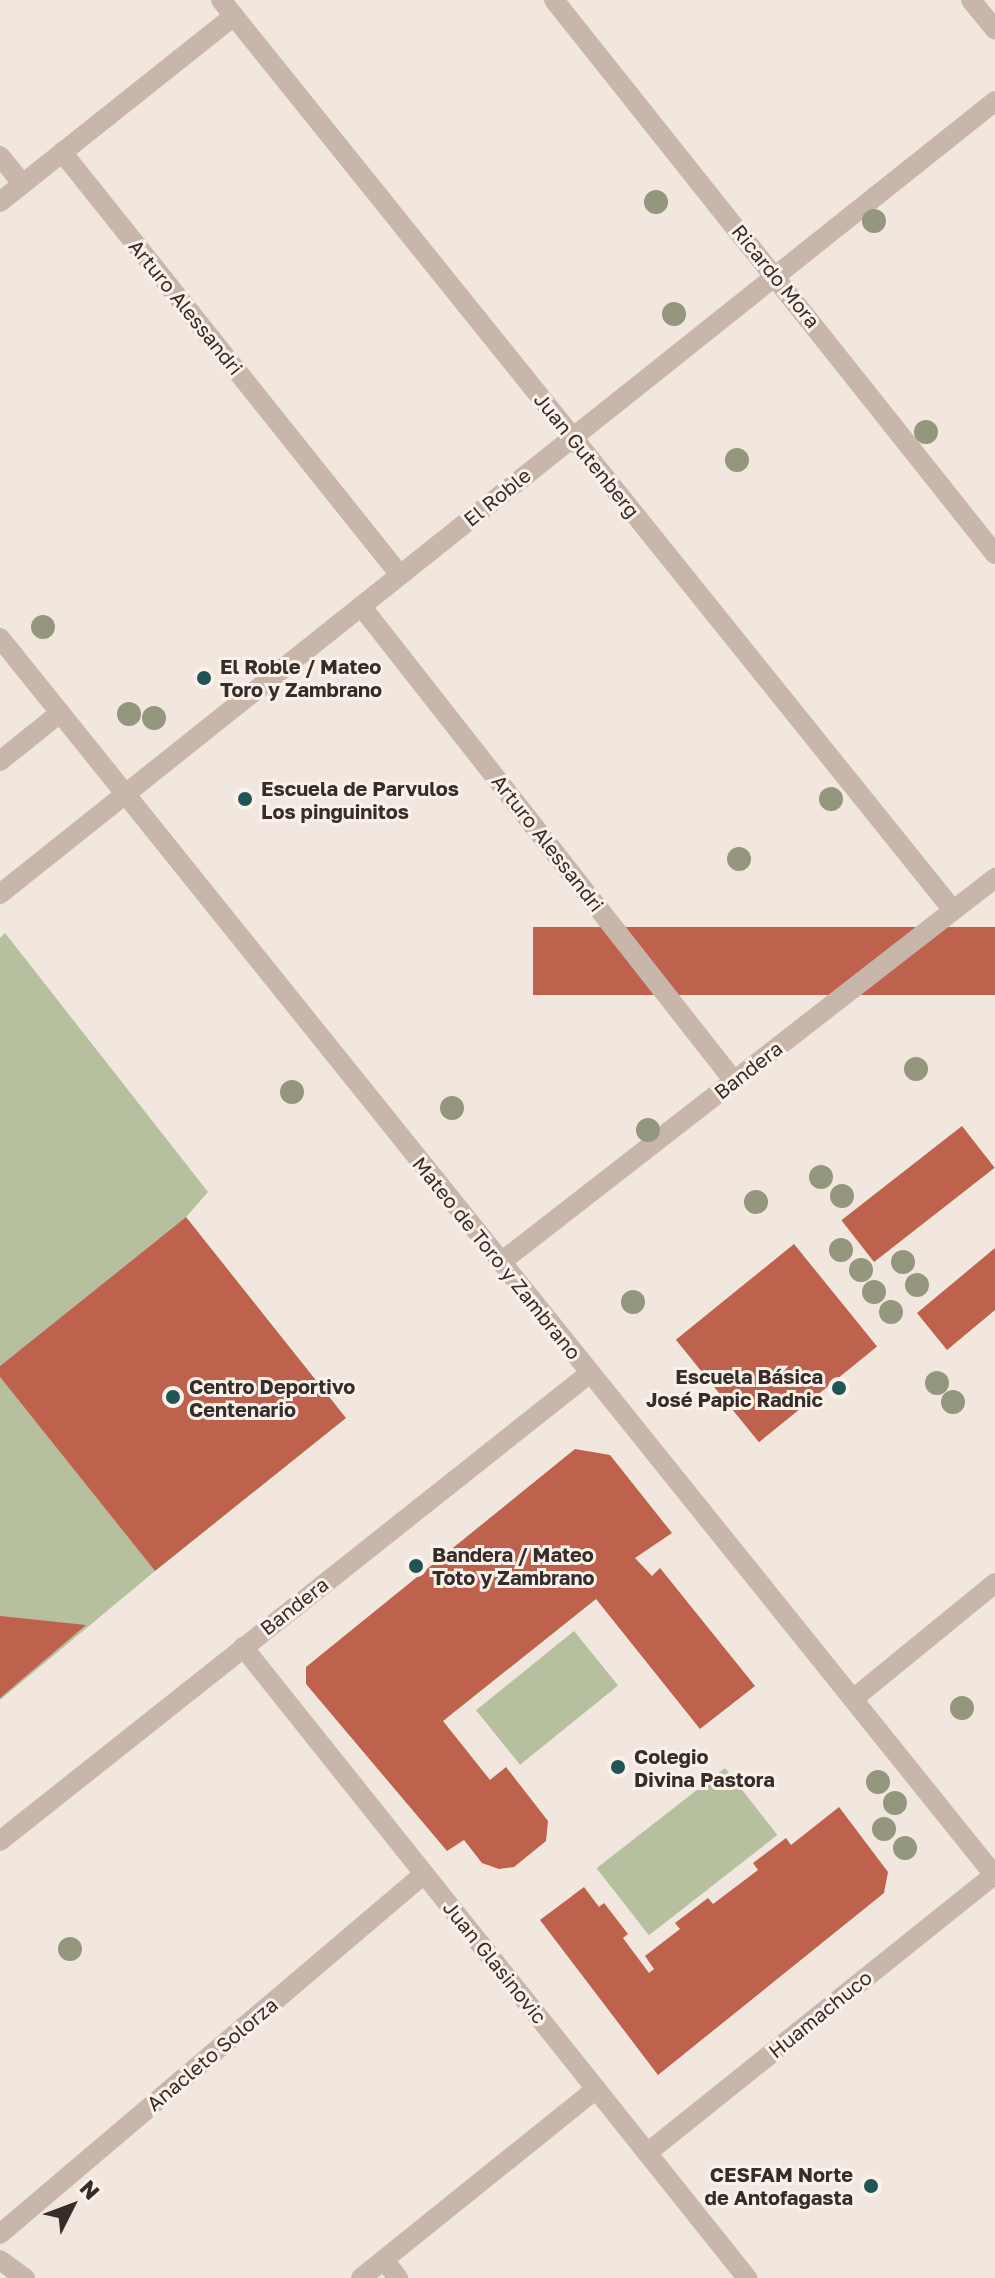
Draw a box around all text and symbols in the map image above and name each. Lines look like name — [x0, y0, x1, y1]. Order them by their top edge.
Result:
street label: Ricardo Mora — [727, 219, 825, 333]
street label: Arturo Alessandri — [124, 234, 248, 380]
street label: Juan Gutenberg — [529, 388, 645, 522]
street label: El Roble — [459, 463, 535, 531]
place label: El Roble / Mateo Toro y Zambrano — [220, 654, 382, 701]
marker: El Roble / Mateo Toro y Zambrano — [195, 669, 213, 687]
street label: Arturo Alessandri — [487, 770, 609, 916]
place label: Escuela de Parvulos Los pinguinitos — [261, 776, 459, 823]
marker: Escuela de Parvulos Los pinguinitos — [236, 790, 254, 808]
street label: Bandera — [709, 1036, 787, 1104]
street label: Mateo de Toro y Zambrano — [408, 1152, 586, 1364]
place label: Escuela Básica José Papic Radnic — [646, 1364, 823, 1411]
place label: Centro Deportivo Centenario — [189, 1374, 355, 1421]
marker: Escuela Básica José Papic Radnic — [830, 1379, 848, 1397]
marker: Centro Deportivo Centenario — [164, 1388, 182, 1406]
place label: Bandera / Mateo Toto y Zambrano — [432, 1542, 594, 1589]
marker: Bandera / Mateo Toto y Zambrano — [407, 1557, 425, 1575]
street label: Bandera — [255, 1572, 333, 1640]
place label: Colegio Divina Pastora — [634, 1744, 775, 1791]
marker: Colegio Divina Pastora — [609, 1758, 627, 1776]
street label: Juan Glasinovic — [438, 1896, 552, 2028]
street label: Huamachuco — [764, 1965, 876, 2063]
street label: Anacleto Solorza — [142, 1992, 282, 2116]
place label: CESFAM Norte de Antofagasta — [705, 2162, 853, 2209]
north arrow — [32, 2166, 112, 2246]
text: N — [75, 2174, 106, 2205]
marker: CESFAM Norte de Antofagasta — [860, 2175, 882, 2197]

